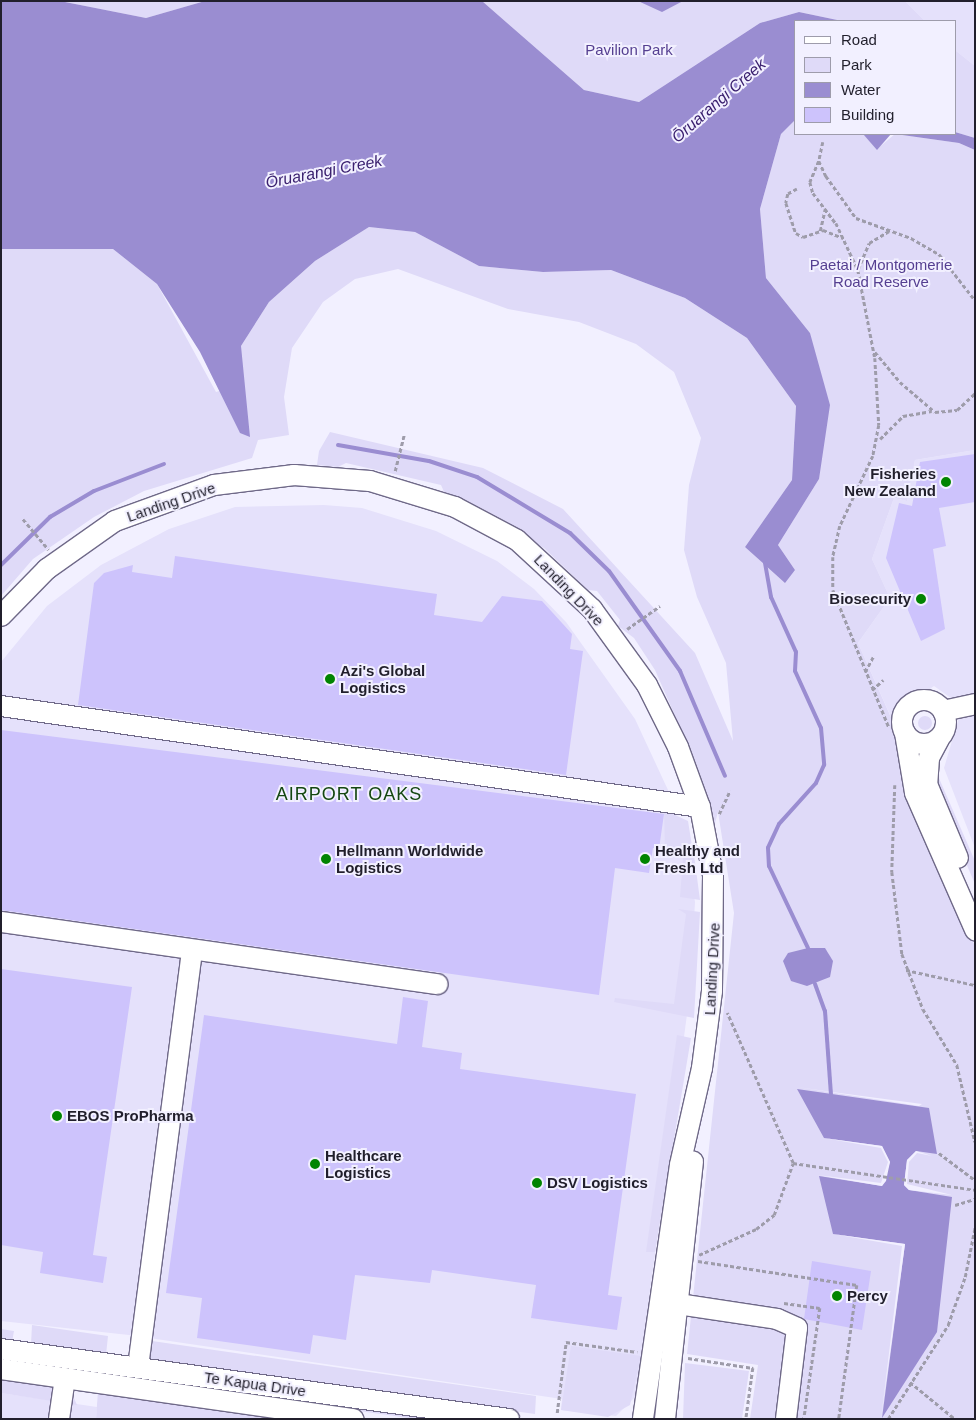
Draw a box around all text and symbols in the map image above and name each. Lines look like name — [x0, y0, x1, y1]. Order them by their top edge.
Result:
legend — [794, 20, 956, 135]
text: Road — [841, 31, 877, 48]
park label: Pavilion Park — [585, 41, 673, 59]
water label: Ōruarangi Creek — [668, 55, 770, 147]
text: Park — [841, 56, 872, 73]
text: Water — [841, 81, 880, 98]
text: Building — [841, 106, 894, 123]
water label: Ōruarangi Creek — [264, 151, 384, 193]
park label: Paetai / Montgomerie Road Reserve — [810, 255, 952, 290]
place label: Fisheries New Zealand — [844, 464, 936, 499]
marker: Fisheries New Zealand — [940, 476, 952, 488]
street label: Landing Drive — [124, 478, 218, 526]
street label: Landing Drive — [530, 550, 608, 630]
place label: Biosecurity — [829, 590, 911, 608]
marker: Biosecurity — [915, 593, 927, 605]
place label: Azi's Global Logistics — [340, 661, 425, 696]
marker: Azi's Global Logistics — [324, 673, 336, 685]
district label: AIRPORT OAKS — [274, 783, 424, 805]
place label: Hellmann Worldwide Logistics — [336, 841, 483, 876]
place label: Healthy and Fresh Ltd — [655, 841, 740, 876]
marker: Hellmann Worldwide Logistics — [320, 853, 332, 865]
marker: Healthy and Fresh Ltd — [639, 853, 651, 865]
street label: Landing Drive — [701, 922, 723, 1016]
place label: EBOS ProPharma — [67, 1107, 194, 1125]
marker: EBOS ProPharma — [51, 1110, 63, 1122]
place label: Healthcare Logistics — [325, 1146, 402, 1181]
marker: Healthcare Logistics — [309, 1158, 321, 1170]
place label: DSV Logistics — [547, 1174, 648, 1192]
marker: DSV Logistics — [531, 1177, 543, 1189]
place label: Percy — [847, 1287, 888, 1305]
marker: Percy — [831, 1290, 843, 1302]
street label: Te Kapua Drive — [203, 1368, 307, 1400]

